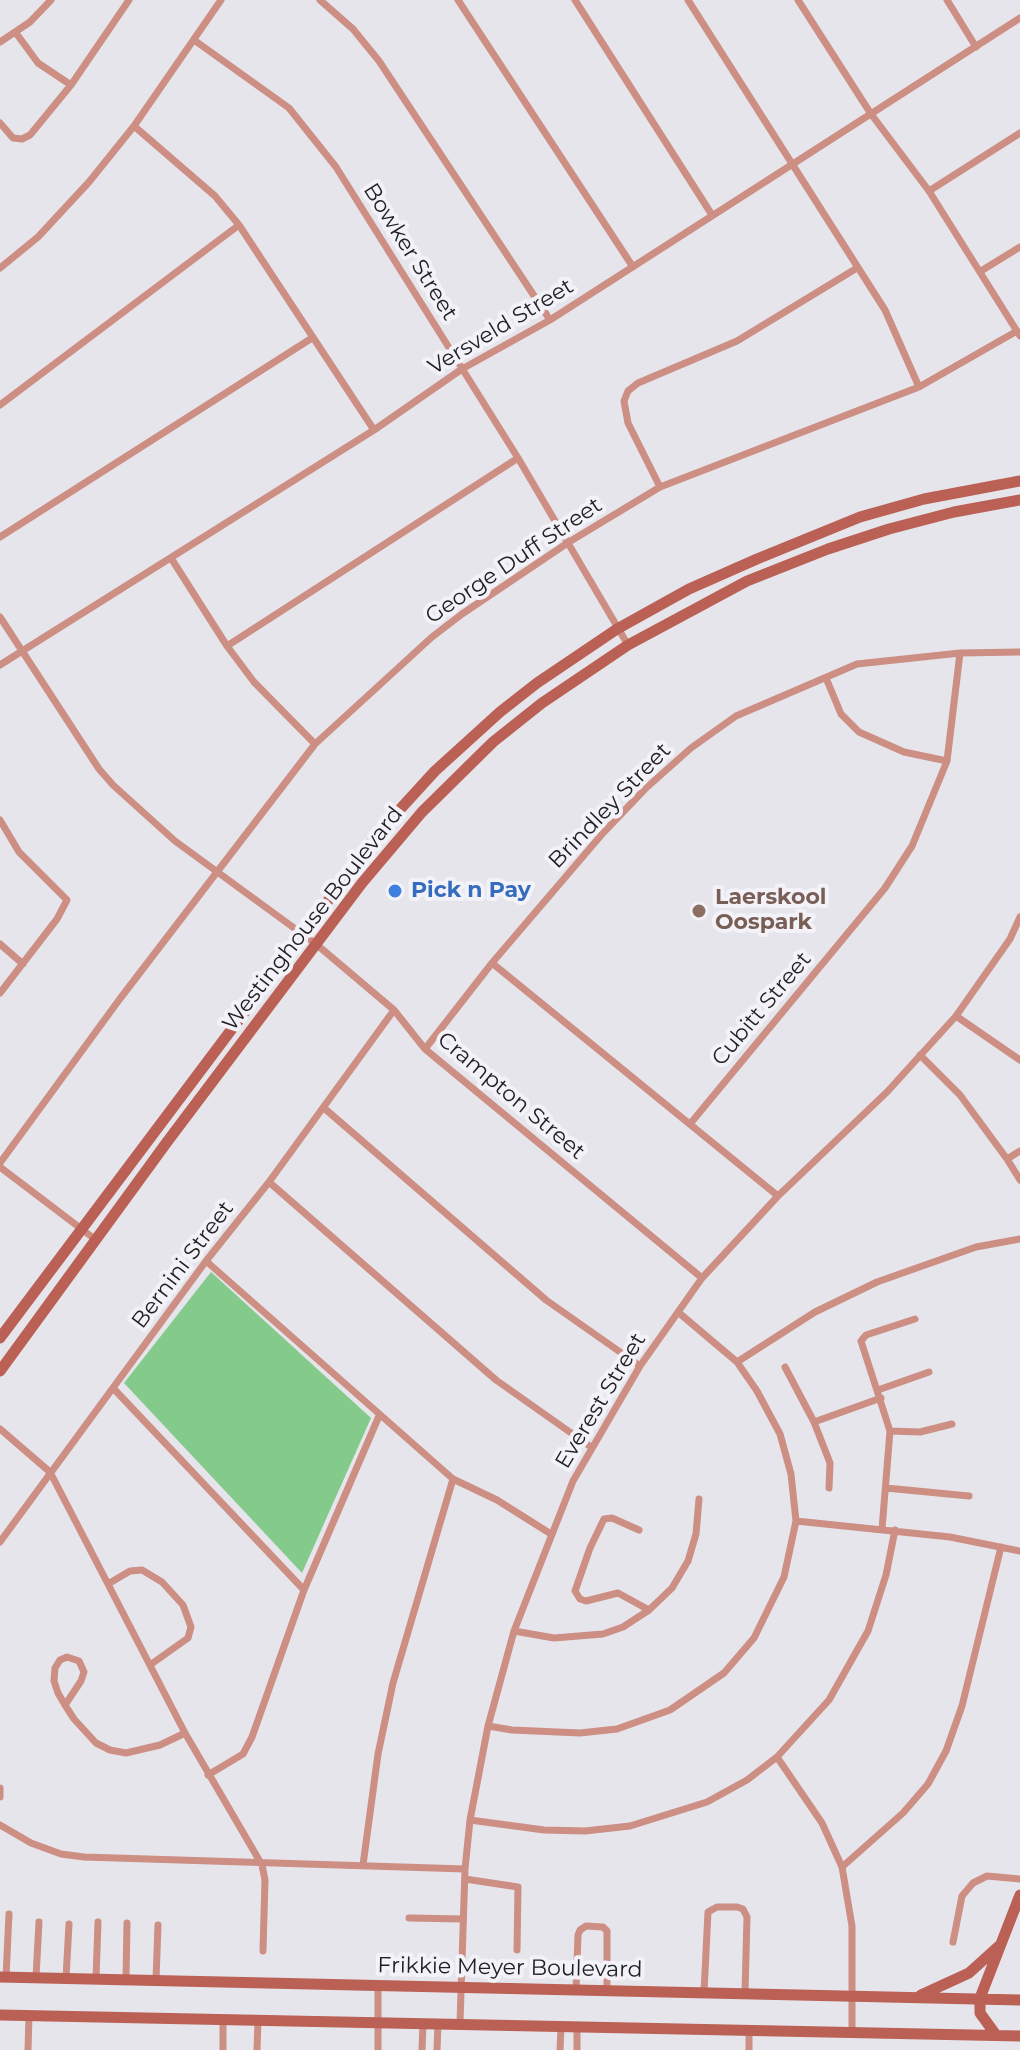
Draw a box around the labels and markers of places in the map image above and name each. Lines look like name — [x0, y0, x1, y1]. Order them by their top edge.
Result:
place label: Pick n Pay — [411, 878, 531, 904]
marker: Pick n Pay — [386, 882, 404, 900]
place label: Laerskool Oospark — [715, 885, 826, 936]
marker: Laerskool Oospark — [690, 902, 708, 920]

